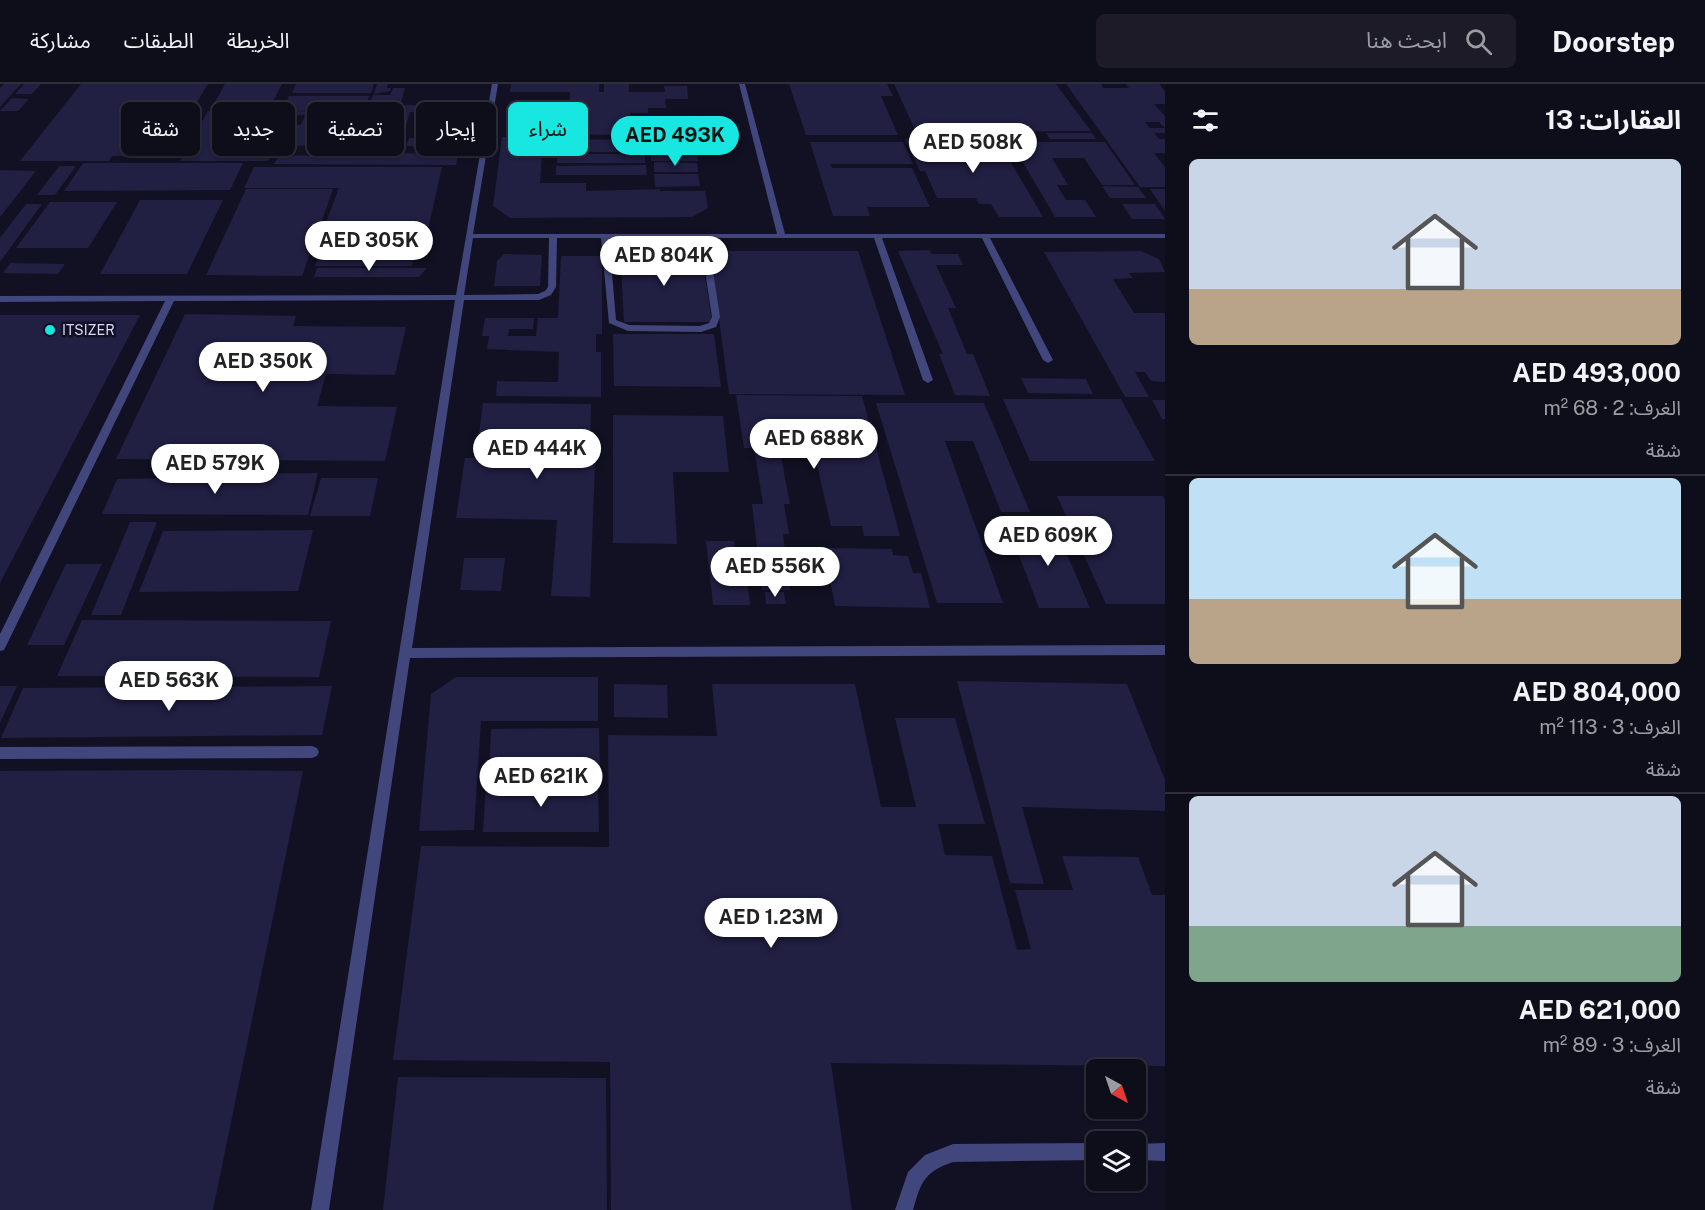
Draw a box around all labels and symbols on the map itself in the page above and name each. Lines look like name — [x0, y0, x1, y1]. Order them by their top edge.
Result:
pin: AED 493K — [613, 116, 737, 167]
pin: AED 508K — [911, 123, 1035, 174]
pin: AED 305K — [307, 221, 431, 272]
pin: AED 804K — [602, 236, 726, 287]
place label: ITSIZER — [62, 322, 115, 338]
marker: ITSIZER — [43, 323, 57, 337]
pin: AED 350K — [201, 342, 325, 393]
pin: AED 688K — [752, 419, 876, 470]
pin: AED 444K — [475, 429, 599, 480]
pin: AED 579K — [153, 444, 277, 495]
pin: AED 609K — [986, 516, 1110, 567]
pin: AED 556K — [713, 547, 837, 598]
pin: AED 563K — [107, 661, 231, 712]
pin: AED 621K — [479, 757, 603, 808]
pin: AED 1.23M — [702, 898, 840, 949]
north arrow — [1086, 1059, 1146, 1119]

